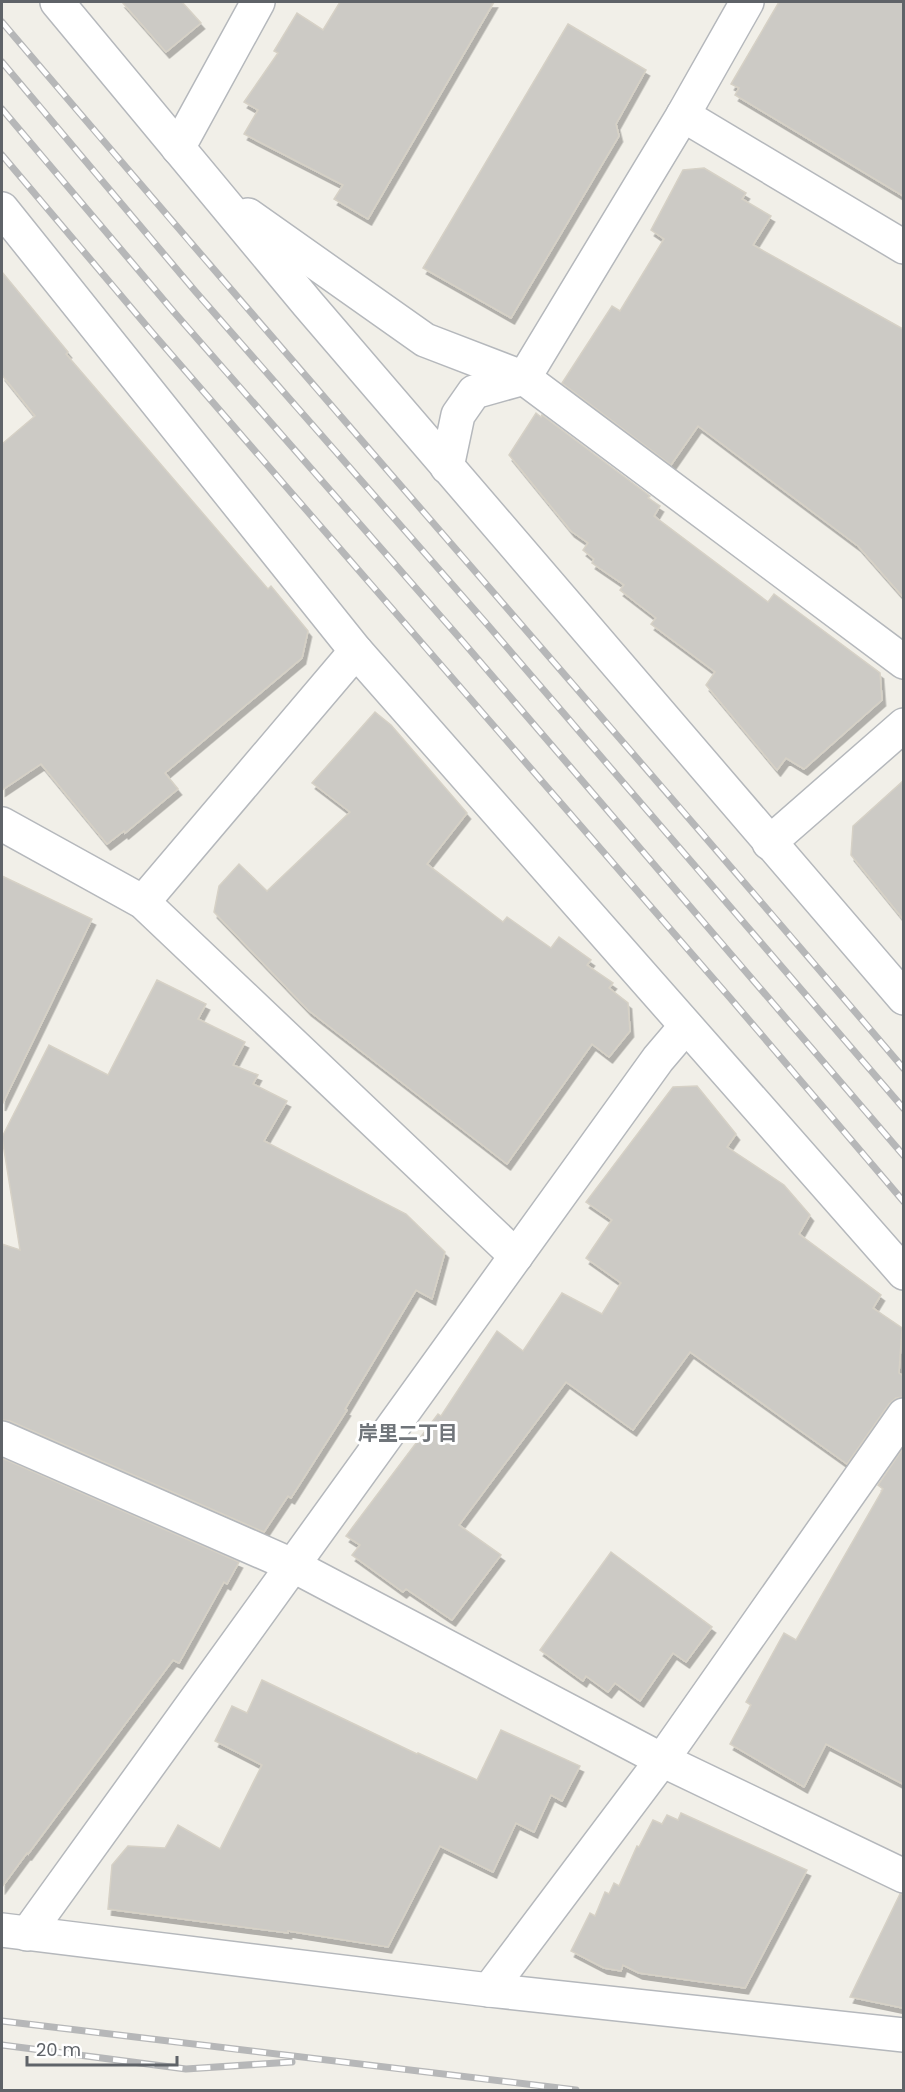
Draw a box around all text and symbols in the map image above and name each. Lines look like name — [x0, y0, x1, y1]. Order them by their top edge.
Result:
district label: 岸里二丁目 — [358, 1419, 458, 1447]
scale bar — [27, 2029, 177, 2067]
text: 20 m — [36, 2037, 81, 2062]

